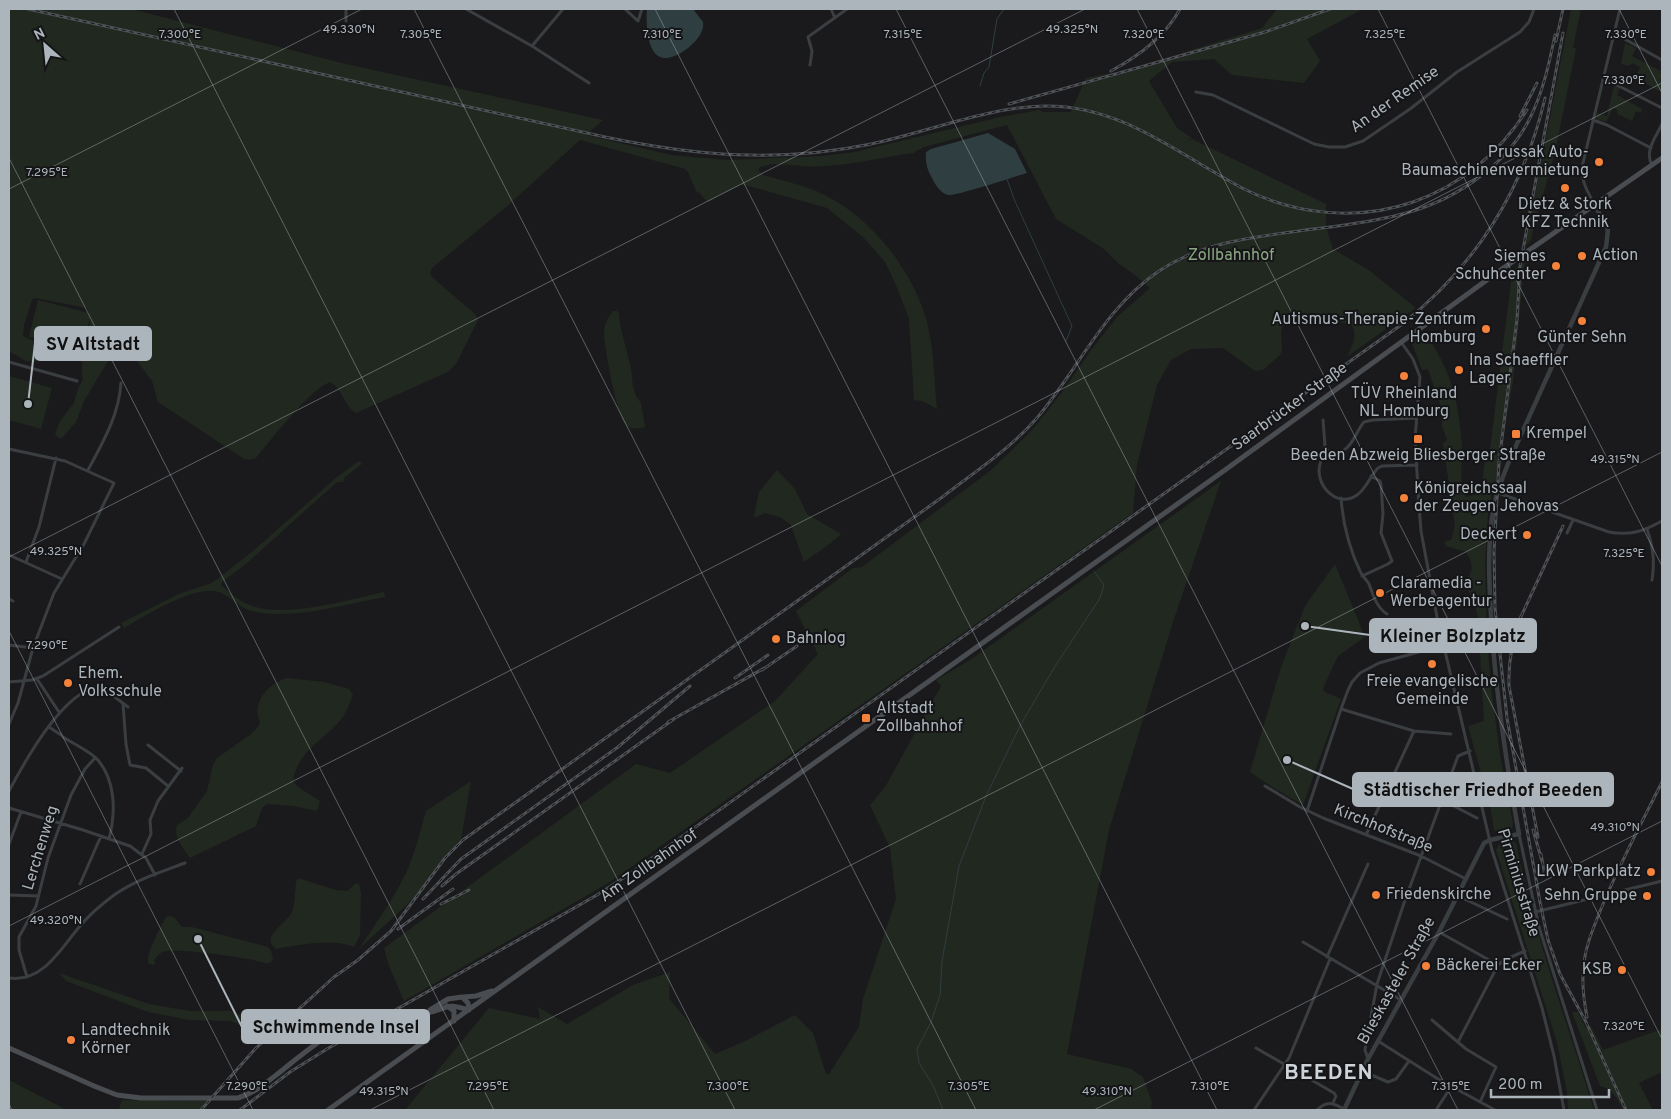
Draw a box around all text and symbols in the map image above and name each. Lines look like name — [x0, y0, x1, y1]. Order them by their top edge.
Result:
north arrow — [20, 20, 70, 70]
text: 49.330°N — [323, 22, 375, 38]
text: 49.325°N — [1046, 22, 1098, 38]
text: N — [31, 25, 48, 45]
text: 7.300°E — [159, 27, 201, 43]
text: 7.305°E — [400, 27, 442, 43]
text: 7.310°E — [642, 27, 682, 43]
text: 7.315°E — [884, 27, 923, 43]
text: 7.320°E — [1123, 27, 1165, 43]
text: 7.325°E — [1364, 27, 1406, 43]
text: 7.330°E — [1605, 27, 1647, 43]
street label: An der Remise — [1347, 62, 1443, 138]
text: 7.330°E — [1603, 73, 1645, 89]
place label: Prussak Auto- Baumaschinenvermietung — [1401, 143, 1589, 181]
marker: Prussak Auto- Baumaschinenvermietung — [1593, 156, 1605, 168]
text: 7.295°E — [26, 165, 68, 181]
marker: Dietz & Stork KFZ Technik — [1559, 182, 1571, 194]
place label: Dietz & Stork KFZ Technik — [1518, 195, 1612, 233]
park label: Zollbahnhof — [1188, 246, 1275, 266]
place label: Action — [1592, 246, 1638, 266]
place label: Siemes Schuhcenter — [1455, 247, 1546, 285]
marker: Action — [1576, 250, 1588, 262]
marker: Siemes Schuhcenter — [1550, 260, 1562, 272]
place label: Autismus-Therapie-Zentrum Homburg — [1271, 310, 1476, 348]
marker: Günter Sehn — [1576, 315, 1588, 327]
marker: Autismus-Therapie-Zentrum Homburg — [1480, 323, 1492, 335]
callout: SV Altstadt — [35, 327, 151, 360]
place label: Günter Sehn — [1537, 328, 1627, 348]
text: SV Altstadt — [46, 334, 140, 357]
place label: Ina Schaeffler Lager — [1469, 351, 1568, 389]
street label: Saarbrücker Straße — [1228, 358, 1352, 456]
marker: Ina Schaeffler Lager — [1453, 364, 1465, 376]
marker: TÜV Rheinland NL Homburg — [1398, 370, 1410, 382]
place label: TÜV Rheinland NL Homburg — [1351, 382, 1457, 422]
place label: Krempel — [1526, 424, 1587, 444]
marker: Krempel — [1510, 428, 1522, 440]
marker: Beeden Abzweig Bliesberger Straße — [1412, 433, 1424, 445]
place label: Beeden Abzweig Bliesberger Straße — [1290, 446, 1546, 466]
text: 49.315°N — [1590, 452, 1640, 468]
place label: Königreichssaal der Zeugen Jehovas — [1414, 479, 1559, 517]
marker: Königreichssaal der Zeugen Jehovas — [1398, 492, 1410, 504]
place label: Deckert — [1460, 525, 1517, 545]
marker: Deckert — [1521, 529, 1533, 541]
text: 49.325°N — [30, 544, 82, 560]
text: 7.325°E — [1603, 546, 1645, 562]
place label: Claramedia - Werbeagentur — [1390, 574, 1492, 612]
marker: Claramedia - Werbeagentur — [1374, 587, 1386, 599]
callout: Kleiner Bolzplatz — [1370, 619, 1536, 652]
text: Kleiner Bolzplatz — [1380, 626, 1526, 649]
place label: Bahnlog — [786, 629, 846, 649]
marker: Bahnlog — [770, 633, 782, 645]
text: 7.290°E — [26, 638, 68, 654]
marker: Freie evangelische Gemeinde — [1426, 658, 1438, 670]
place label: Ehem. Volksschule — [78, 664, 162, 702]
place label: Freie evangelische Gemeinde — [1366, 672, 1498, 710]
marker: Ehem. Volksschule — [62, 677, 74, 689]
place label: Altstadt Zollbahnhof — [876, 699, 963, 737]
marker: Altstadt Zollbahnhof — [860, 712, 872, 724]
callout: Städtischer Friedhof Beeden — [1353, 773, 1613, 806]
text: Städtischer Friedhof Beeden — [1363, 780, 1603, 803]
street label: Kirchhofstraße — [1331, 800, 1435, 858]
street label: Lerchenweg — [19, 803, 63, 893]
text: 49.310°N — [1590, 820, 1640, 836]
street label: Am Zollbahnhof — [596, 825, 702, 907]
street label: Pirminiusstraße — [1492, 827, 1544, 939]
place label: LKW Parkplatz — [1536, 862, 1641, 882]
marker: LKW Parkplatz — [1645, 866, 1657, 878]
place label: Friedenskirche — [1386, 885, 1491, 905]
place label: Sehn Gruppe — [1544, 886, 1637, 906]
marker: Friedenskirche — [1370, 889, 1382, 901]
marker: Sehn Gruppe — [1641, 890, 1653, 902]
text: 49.320°N — [30, 913, 82, 929]
street label: Blieskasteler Straße — [1354, 914, 1440, 1048]
place label: Bäckerei Ecker — [1436, 956, 1542, 976]
marker: Bäckerei Ecker — [1420, 960, 1432, 972]
place label: KSB — [1582, 960, 1612, 980]
marker: KSB — [1616, 964, 1628, 976]
callout: Schwimmende Insel — [242, 1010, 429, 1043]
text: Schwimmende Insel — [253, 1017, 419, 1040]
text: 7.320°E — [1603, 1019, 1645, 1035]
place label: Landtechnik Körner — [81, 1021, 170, 1059]
marker: Landtechnik Körner — [65, 1034, 77, 1046]
district label: BEEDEN — [1284, 1060, 1374, 1087]
scale bar — [1491, 1066, 1608, 1098]
text: 200 m — [1498, 1076, 1543, 1095]
text: 7.290°E — [226, 1079, 268, 1095]
text: 7.295°E — [467, 1079, 509, 1095]
text: 7.300°E — [707, 1079, 749, 1095]
text: 7.305°E — [948, 1079, 990, 1095]
text: 7.310°E — [1190, 1079, 1230, 1095]
text: 7.315°E — [1432, 1079, 1471, 1095]
text: 49.315°N — [359, 1084, 409, 1100]
text: 49.310°N — [1082, 1084, 1132, 1100]

